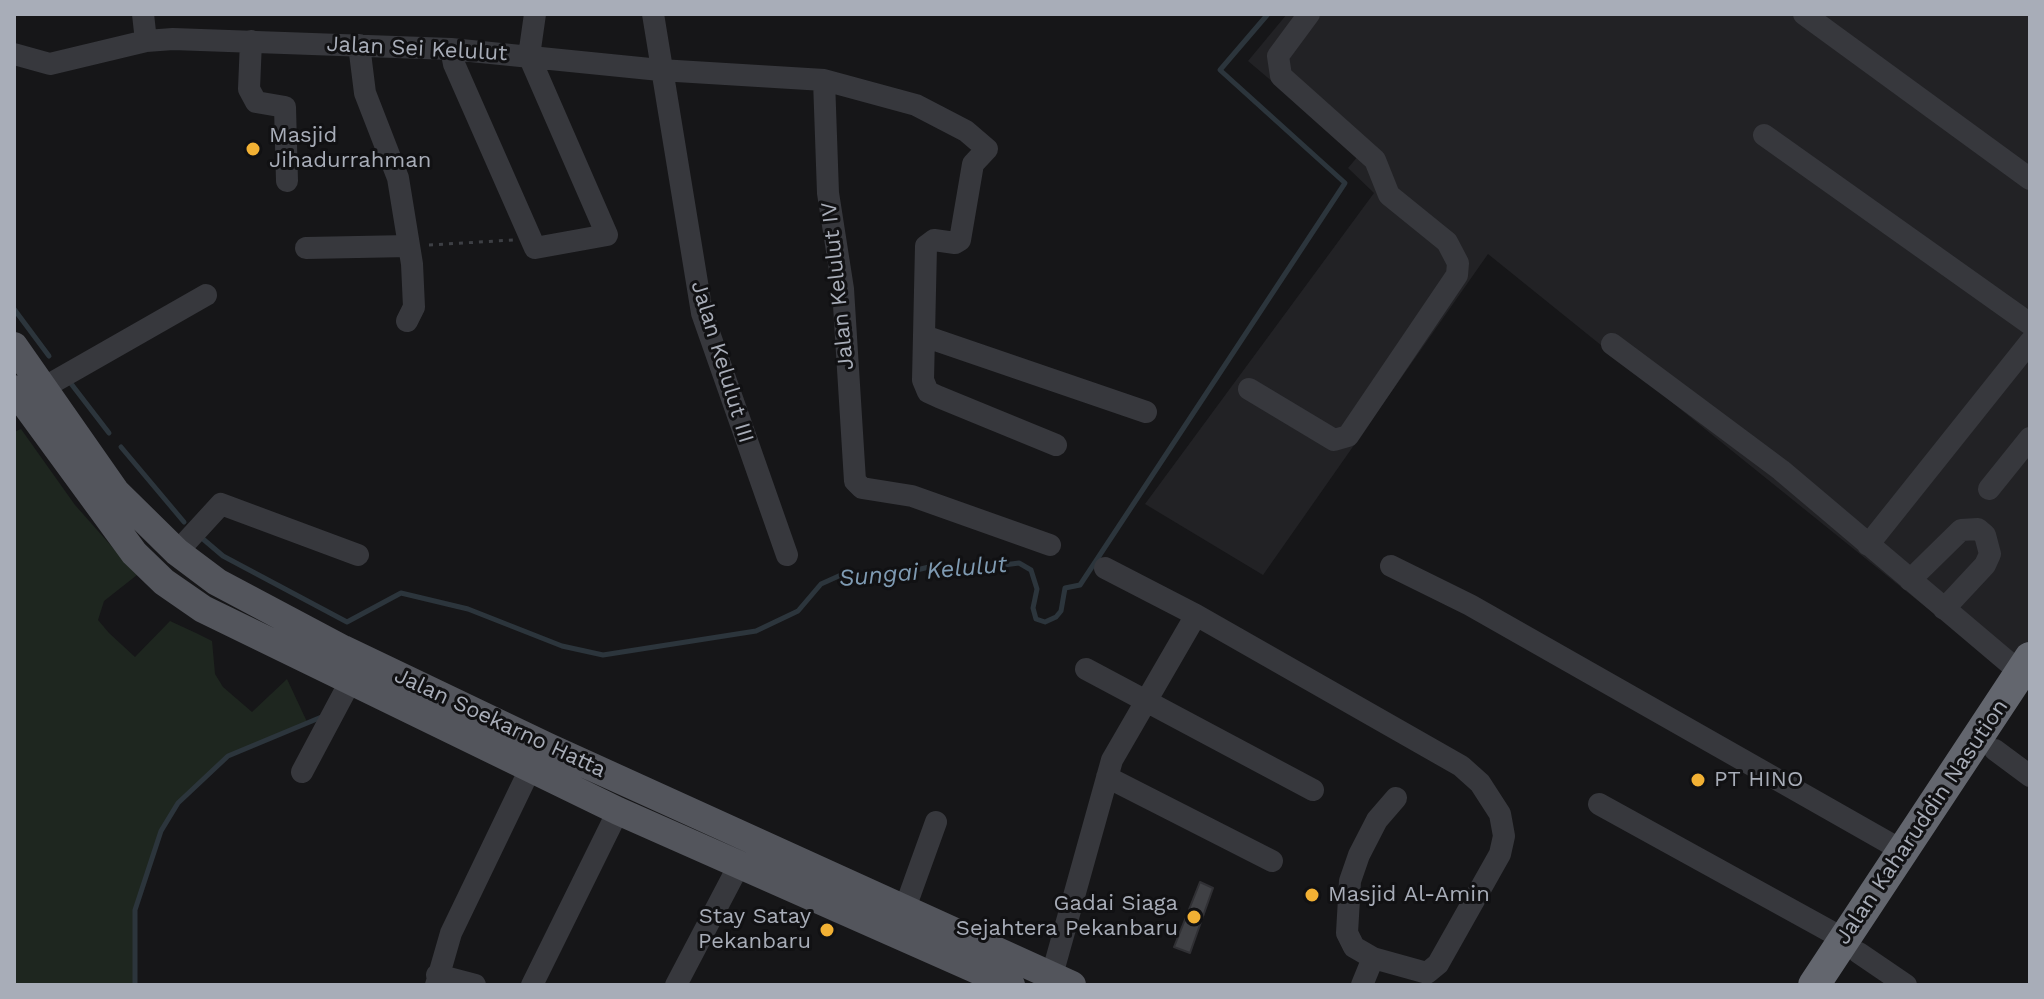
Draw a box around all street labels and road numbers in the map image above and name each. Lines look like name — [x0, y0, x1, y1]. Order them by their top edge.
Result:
street label: Jalan Sei Kelulut — [326, 31, 508, 67]
street label: Jalan Kelulut IV — [816, 201, 860, 371]
street label: Jalan Kelulut III — [685, 278, 759, 446]
street label: Jalan Soekarno Hatta — [390, 662, 610, 784]
street label: Jalan Kaharuddin Nasution — [1830, 694, 2014, 950]

